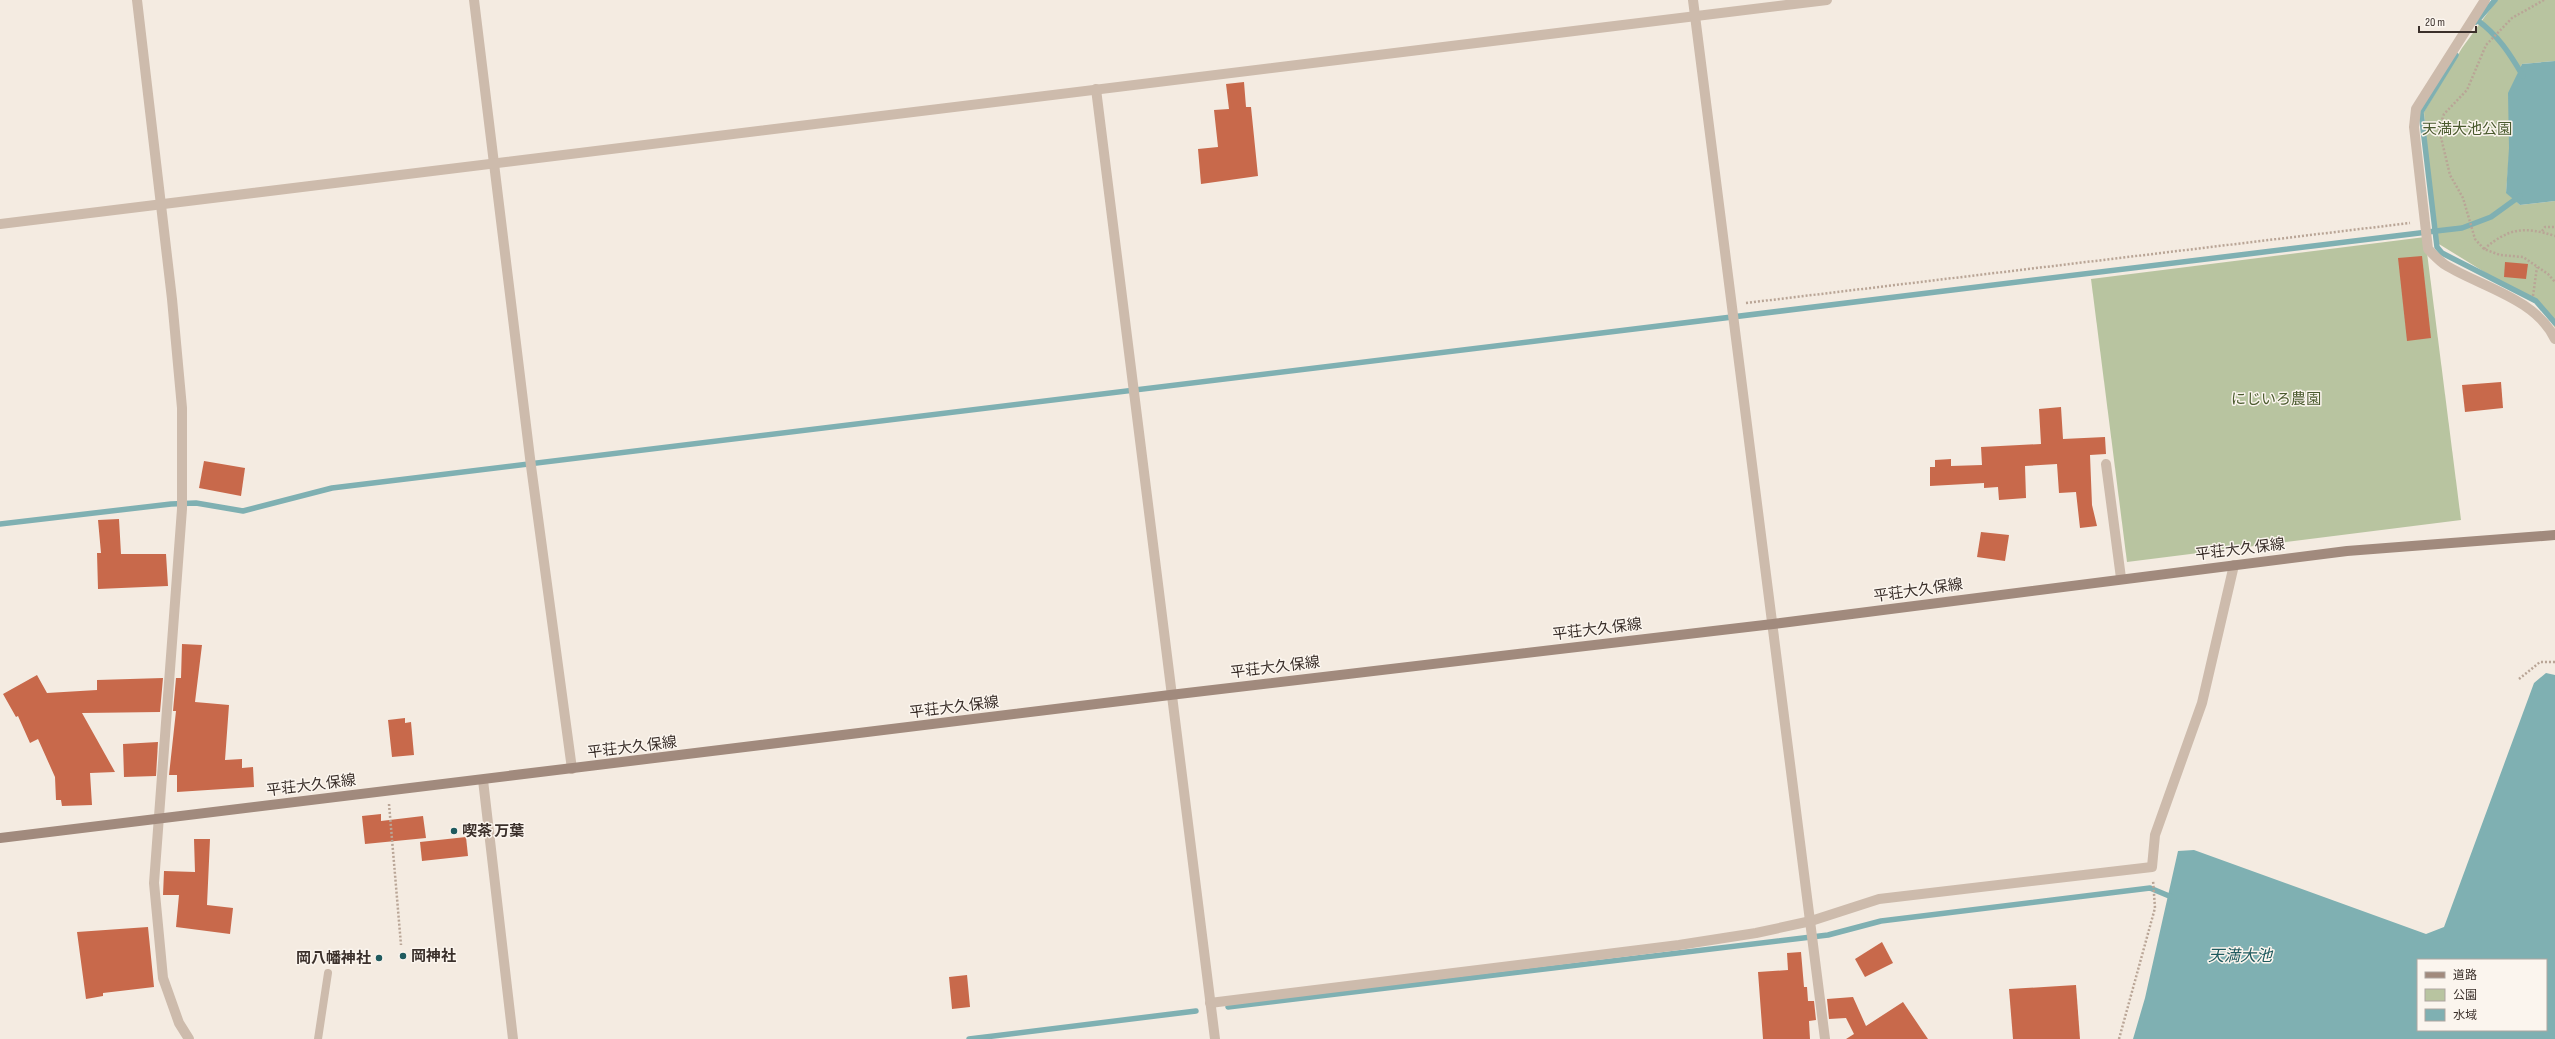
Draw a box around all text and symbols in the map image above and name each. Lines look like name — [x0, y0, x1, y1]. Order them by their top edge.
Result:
scale bar — [2419, 8, 2476, 34]
text: 20 m — [2425, 15, 2445, 30]
park label: 天満大池公園 — [2422, 120, 2512, 139]
park label: にじいろ農園 — [2231, 390, 2321, 409]
street label: 平荘大久保線 — [2194, 535, 2286, 564]
street label: 平荘大久保線 — [1872, 575, 1964, 606]
street label: 平荘大久保線 — [1551, 615, 1643, 644]
street label: 平荘大久保線 — [1229, 653, 1321, 682]
street label: 平荘大久保線 — [908, 693, 1000, 722]
street label: 平荘大久保線 — [586, 733, 678, 762]
street label: 平荘大久保線 — [265, 771, 357, 800]
place label: 喫茶 万葉 — [462, 822, 524, 841]
marker: 喫茶 万葉 — [449, 826, 459, 836]
place label: 岡神社 — [411, 947, 456, 966]
water label: 天満大池 — [2208, 947, 2274, 966]
place label: 岡八幡神社 — [296, 949, 371, 968]
marker: 岡神社 — [398, 951, 408, 961]
marker: 岡八幡神社 — [374, 953, 384, 963]
legend — [2417, 959, 2547, 1031]
text: 道路 — [2453, 968, 2477, 983]
text: 公園 — [2453, 988, 2477, 1003]
text: 水域 — [2453, 1008, 2477, 1023]

